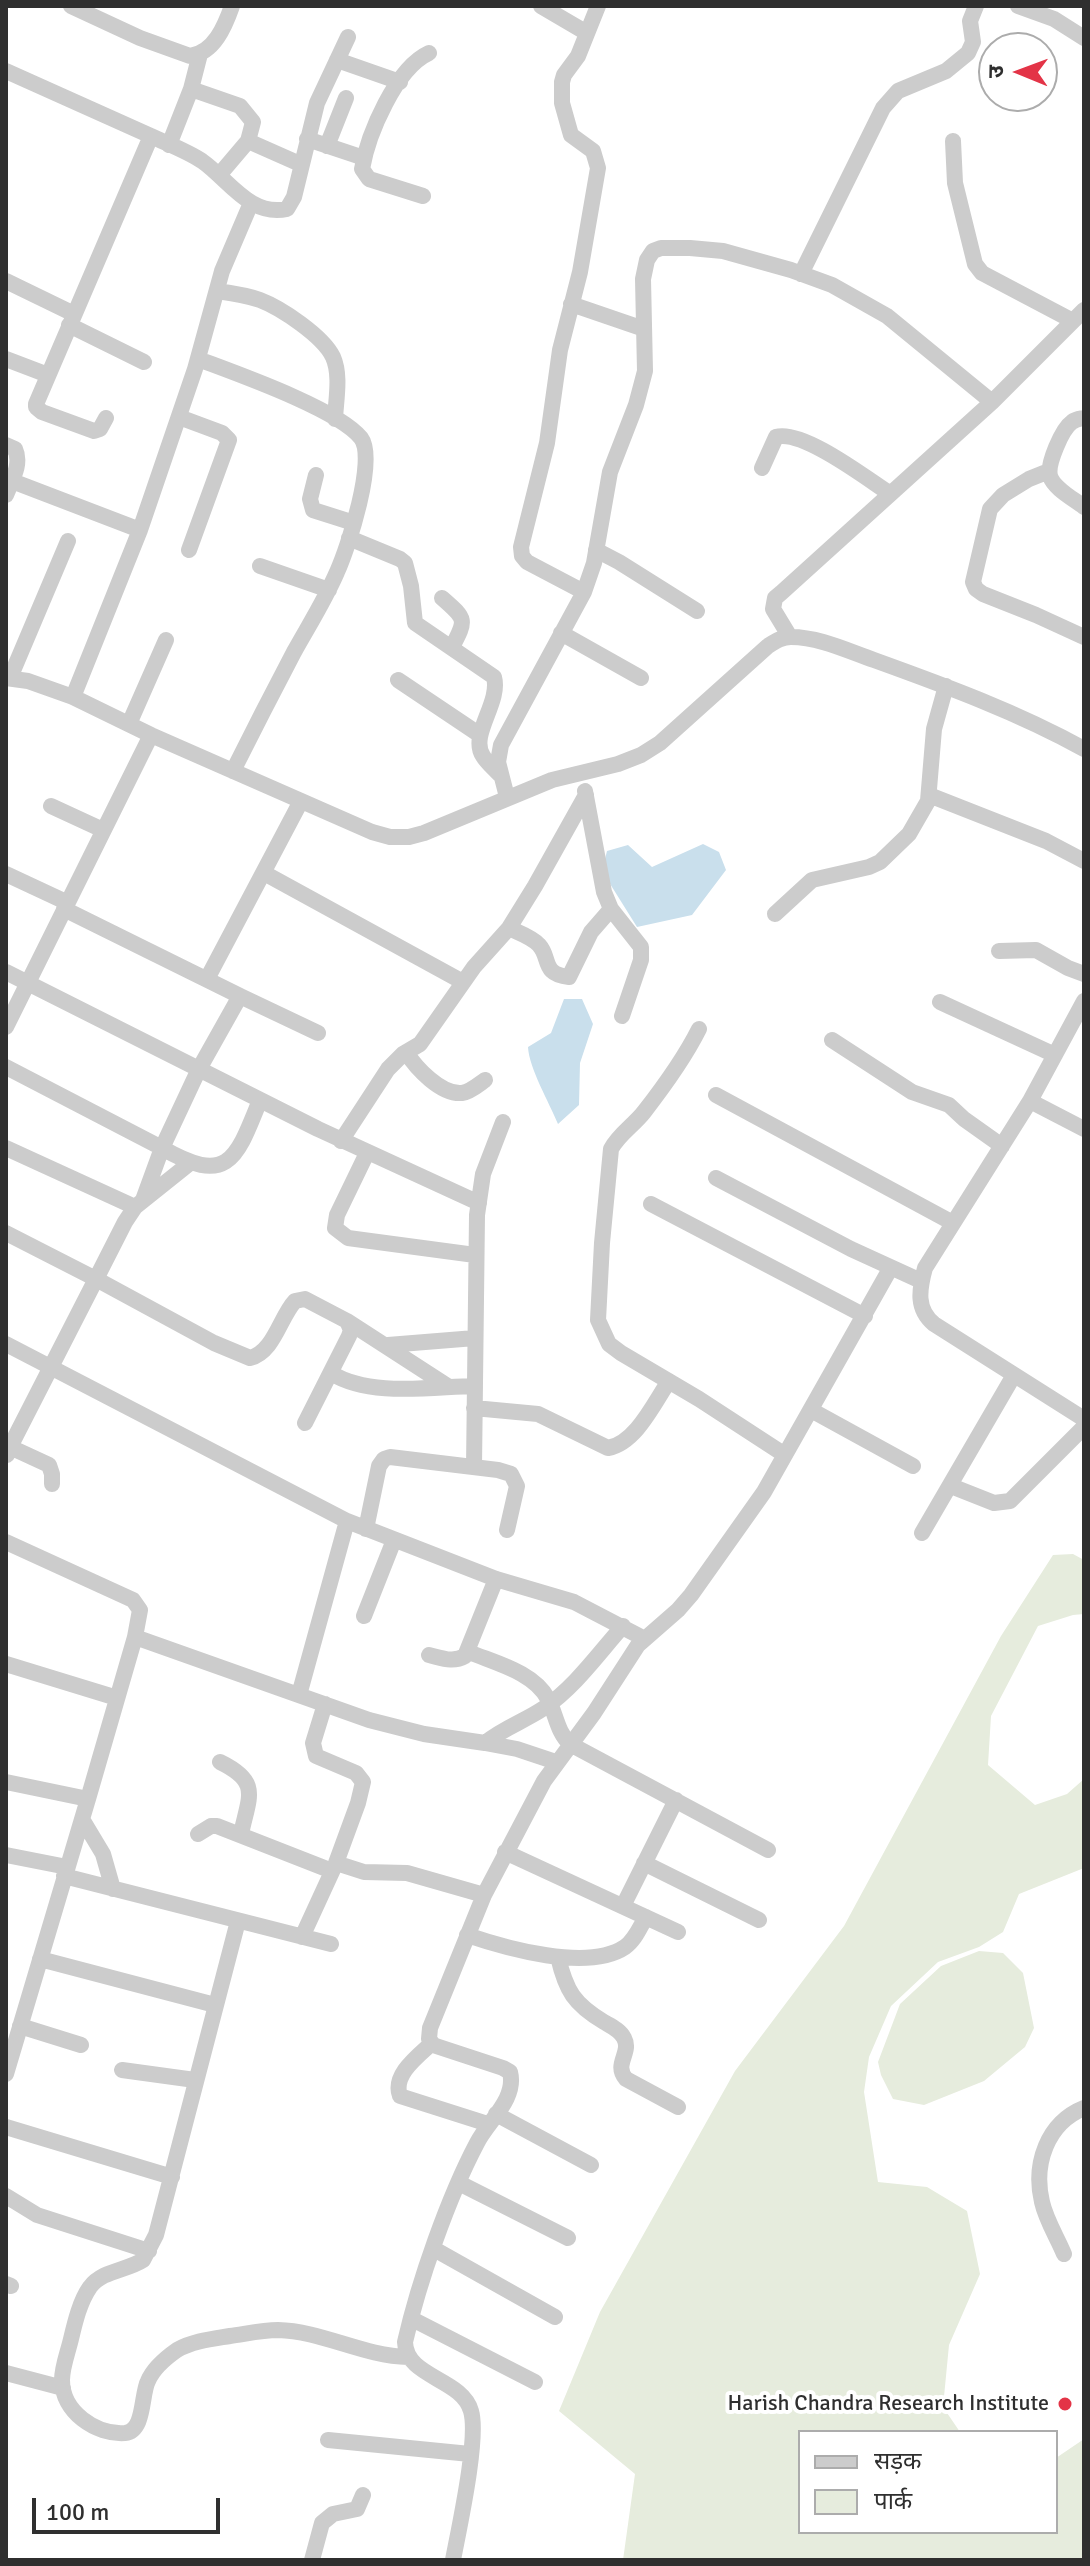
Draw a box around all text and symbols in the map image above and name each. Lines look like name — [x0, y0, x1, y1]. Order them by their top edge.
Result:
north arrow — [978, 32, 1058, 112]
text: उ — [982, 65, 1009, 78]
place label: Harish Chandra Research Institute — [727, 2391, 1049, 2417]
marker: Harish Chandra Research Institute — [1056, 2395, 1074, 2413]
legend — [798, 2430, 1058, 2534]
text: सड़क — [874, 2446, 922, 2476]
scale bar — [36, 2482, 224, 2532]
text: पार्क — [874, 2486, 912, 2516]
text: 100 m — [46, 2497, 109, 2527]

